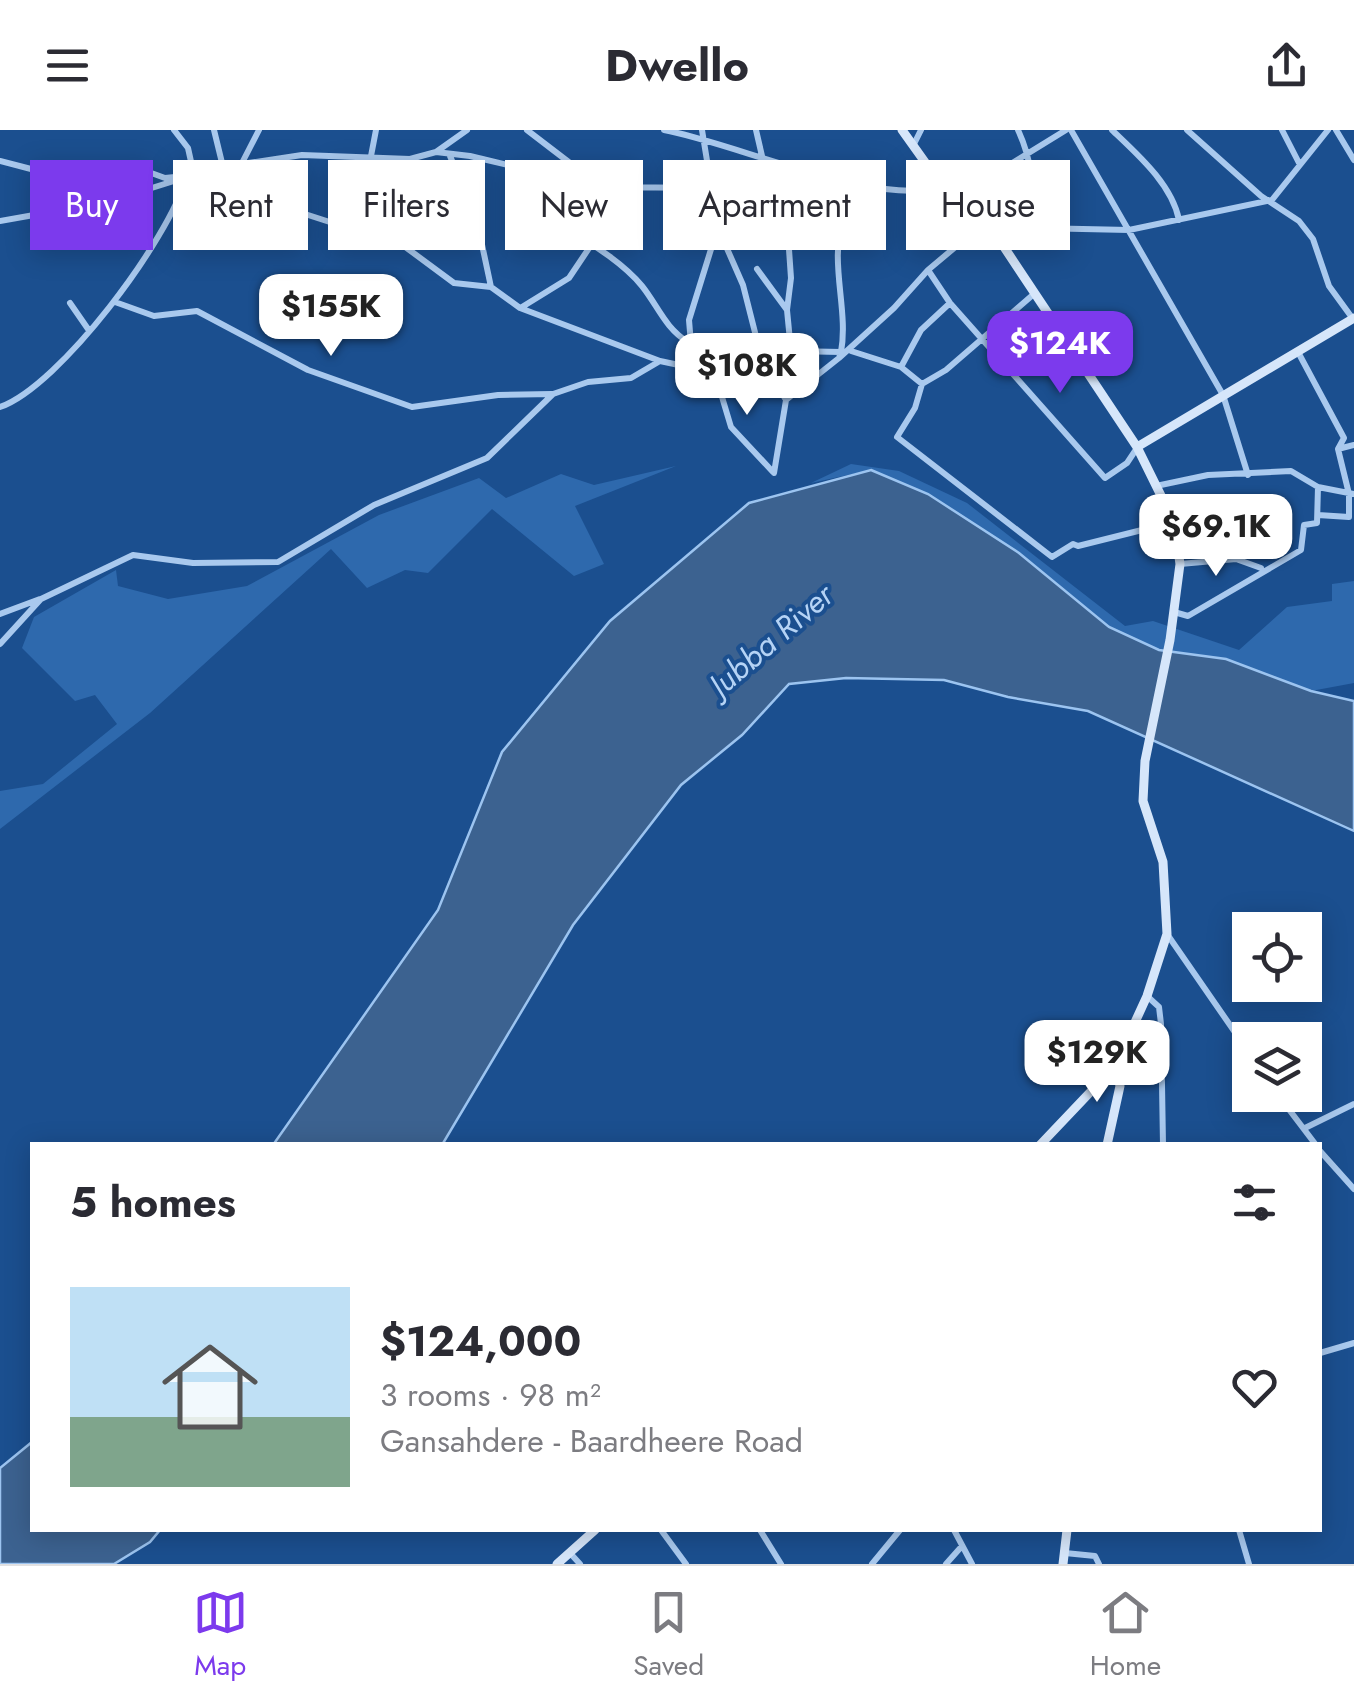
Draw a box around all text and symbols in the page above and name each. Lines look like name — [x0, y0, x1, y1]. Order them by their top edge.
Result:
text: Dwello — [605, 33, 749, 98]
icon: menu — [40, 38, 95, 93]
icon: share — [1259, 38, 1314, 93]
chip: Buy — [30, 160, 153, 250]
chip: Rent — [173, 160, 308, 250]
chip: Filters — [328, 160, 485, 250]
chip: New — [505, 160, 643, 250]
chip: Apartment — [663, 160, 886, 250]
chip: House — [906, 160, 1070, 250]
pin: $155K — [261, 274, 401, 359]
text: $155K — [281, 283, 381, 329]
pin: $124K — [990, 311, 1130, 396]
text: $124K — [1009, 320, 1111, 366]
pin: $108K — [677, 333, 817, 418]
text: $108K — [697, 342, 797, 388]
pin: $69.1K — [1135, 494, 1297, 579]
text: $69.1K — [1161, 503, 1271, 549]
water label: Jubba River — [694, 571, 845, 711]
map controls — [1232, 912, 1322, 1112]
button: locate — [1232, 912, 1322, 1002]
pin: $129K — [1027, 1020, 1167, 1105]
button: layers — [1232, 1022, 1322, 1112]
text: $129K — [1047, 1029, 1147, 1075]
text: 5 homes — [70, 1172, 236, 1233]
icon: filters — [1227, 1175, 1282, 1230]
text: $124,000 — [380, 1311, 581, 1372]
icon: home — [150, 1327, 270, 1447]
icon: heart — [1227, 1360, 1282, 1415]
text: 3 rooms · 98 m² — [380, 1372, 601, 1418]
text: Gansahdere - Baardheere Road — [380, 1418, 803, 1464]
tab: Map — [193, 1585, 248, 1686]
tab: Saved — [633, 1585, 704, 1686]
tab: Home — [1090, 1585, 1161, 1686]

